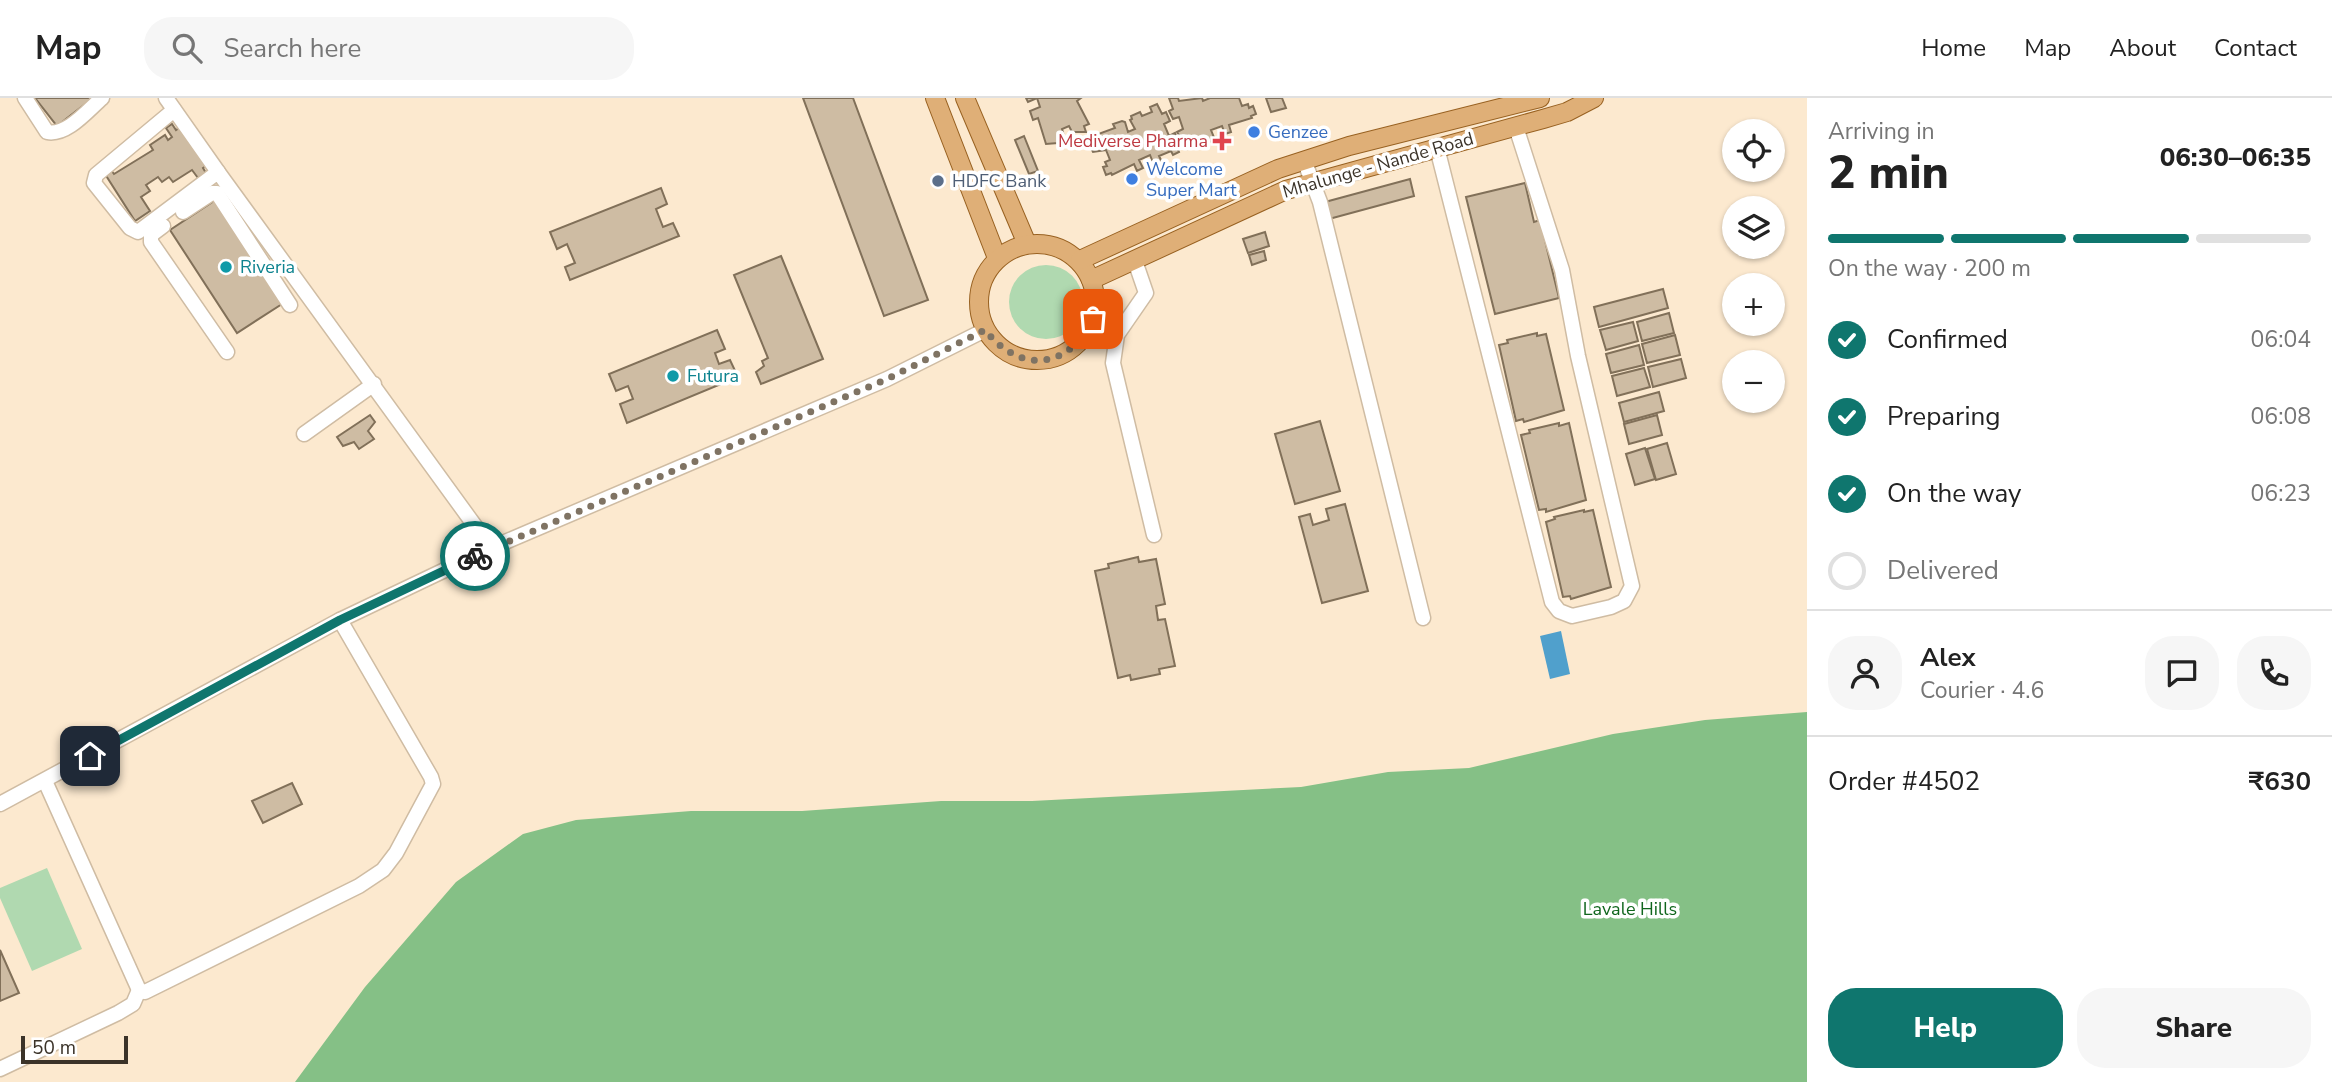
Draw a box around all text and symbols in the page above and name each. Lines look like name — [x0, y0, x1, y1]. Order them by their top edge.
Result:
search box — [144, 17, 634, 80]
text: Map — [35, 26, 102, 71]
icon: search — [168, 29, 206, 67]
text: Search here — [224, 31, 361, 66]
text: Home — [1921, 32, 1986, 64]
text: Map — [2024, 32, 2071, 64]
text: About — [2109, 32, 2176, 64]
text: Contact — [2214, 32, 2297, 64]
text: Arriving in — [1828, 116, 1935, 147]
map controls — [1722, 119, 1785, 413]
button: locate — [1722, 119, 1785, 182]
place label: Genzee — [1268, 120, 1328, 144]
marker: Genzee — [1246, 124, 1262, 140]
street label: Mhalunge - Nande Road — [1280, 126, 1476, 204]
place label: Mediverse Pharma — [1058, 129, 1208, 153]
marker: Mediverse Pharma — [1214, 133, 1230, 149]
text: 06:30–06:35 — [2160, 140, 2311, 175]
text: 2 min — [1828, 141, 1949, 204]
place label: Welcome Super Mart — [1146, 157, 1237, 202]
place label: HDFC Bank — [952, 169, 1047, 193]
marker: Welcome Super Mart — [1124, 171, 1140, 187]
marker: HDFC Bank — [930, 173, 946, 189]
button: layers — [1722, 196, 1785, 259]
text: On the way · 200 m — [1828, 253, 2031, 284]
place label: Riveria — [240, 255, 295, 279]
marker: Riveria — [218, 259, 234, 275]
button: + — [1722, 273, 1785, 336]
pin — [1063, 289, 1123, 349]
icon: bag — [1074, 300, 1112, 338]
icon: check — [1828, 321, 1866, 359]
text: Confirmed — [1887, 322, 2008, 357]
text: 06:04 — [2251, 324, 2311, 355]
button: − — [1722, 350, 1785, 413]
place label: Futura — [687, 364, 739, 388]
marker: Futura — [665, 368, 681, 384]
icon: check — [1828, 398, 1866, 436]
text: Preparing — [1887, 399, 2000, 434]
text: 06:08 — [2251, 401, 2311, 432]
icon: check — [1828, 475, 1866, 513]
text: On the way — [1887, 476, 2021, 511]
text: 06:23 — [2251, 478, 2311, 509]
courier — [440, 521, 510, 591]
icon: bike — [456, 537, 494, 575]
text: Delivered — [1887, 553, 1999, 588]
button: person — [1828, 636, 1902, 710]
button: chat — [2145, 636, 2219, 710]
button: phone — [2237, 636, 2311, 710]
text: Alex — [1920, 640, 1976, 675]
text: Courier · 4.6 — [1920, 675, 2044, 706]
pin — [60, 726, 120, 786]
icon: home — [71, 737, 109, 775]
text: Order #4502 — [1828, 764, 1980, 799]
text: ₹630 — [2249, 764, 2311, 799]
park label: Lavale Hills — [1583, 897, 1677, 921]
button: Help — [1828, 988, 2063, 1068]
button: Share — [2077, 988, 2311, 1068]
scale bar — [21, 1033, 128, 1065]
text: 50 m — [32, 1035, 76, 1061]

